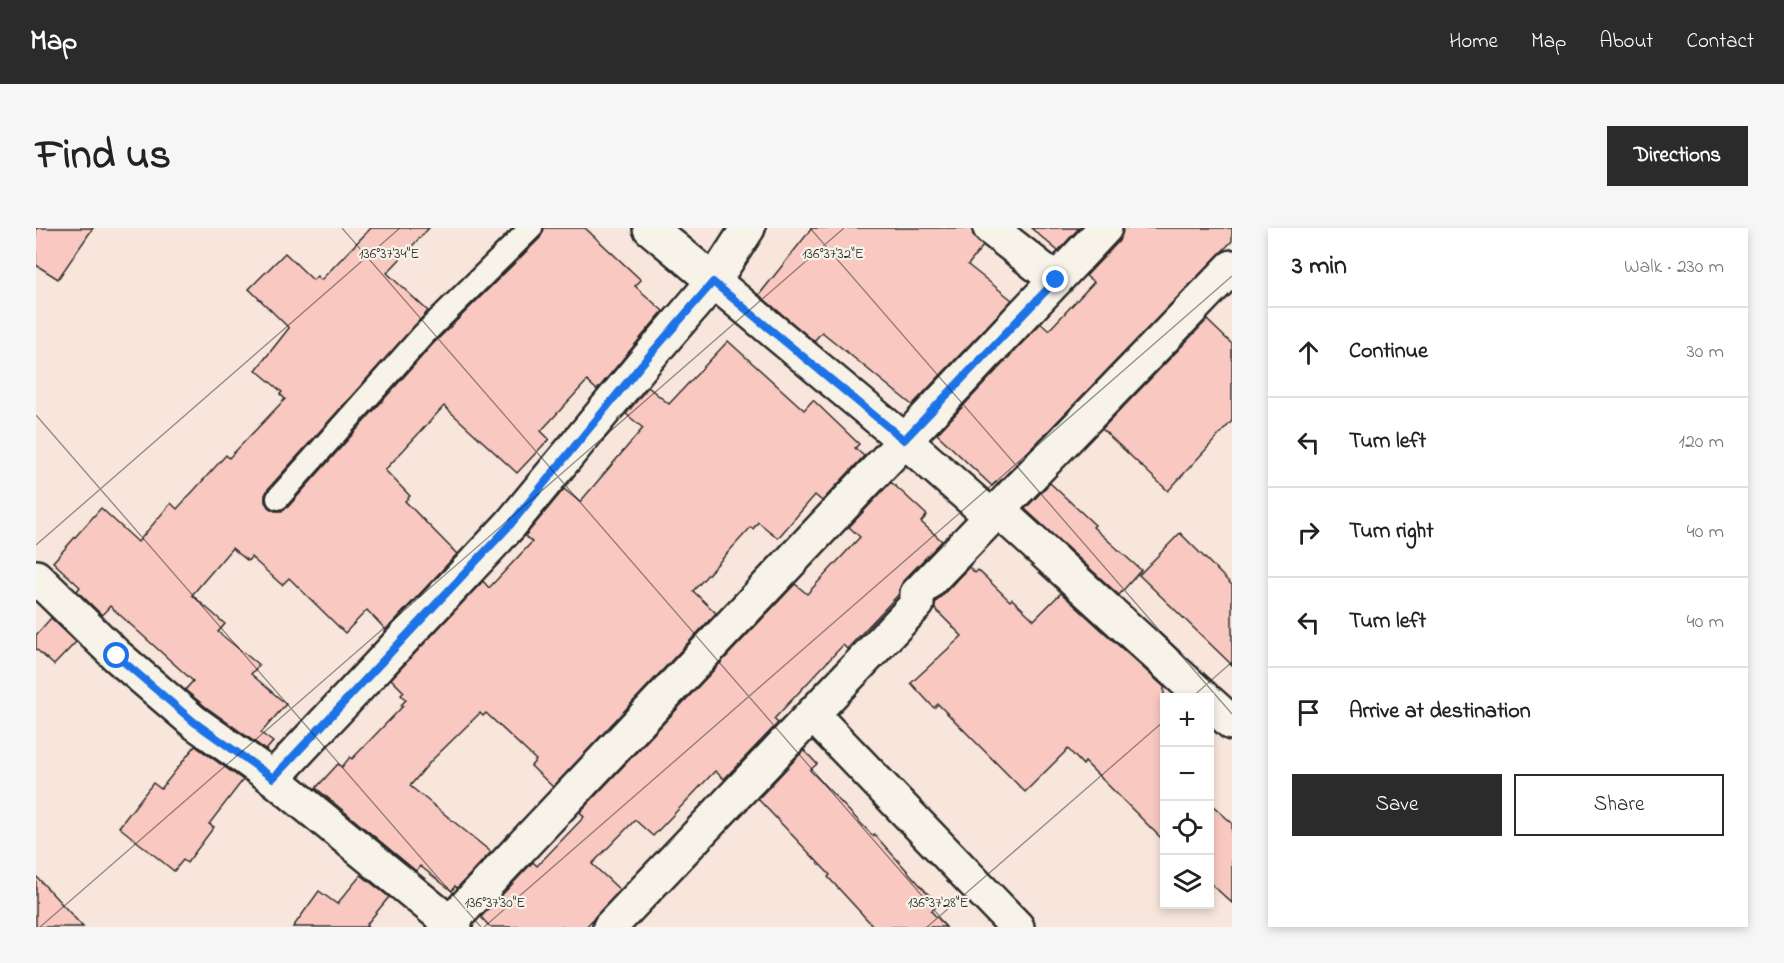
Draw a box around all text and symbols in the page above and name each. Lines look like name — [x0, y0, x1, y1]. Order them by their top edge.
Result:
text: Map — [30, 22, 77, 63]
text: Home — [1449, 27, 1498, 57]
text: Map — [1531, 27, 1566, 57]
text: About — [1599, 27, 1653, 57]
text: Contact — [1686, 27, 1754, 57]
text: Find us — [36, 126, 171, 187]
button: Directions — [1607, 126, 1748, 186]
text: 136°37'34"E — [359, 243, 419, 265]
text: 136°37'32"E — [802, 243, 864, 265]
text: 3 min — [1292, 248, 1347, 286]
text: Walk · 230 m — [1624, 253, 1724, 282]
route end — [1042, 266, 1068, 292]
icon: ahead — [1292, 336, 1325, 369]
text: Continue — [1349, 336, 1428, 368]
text: 30 m — [1687, 338, 1724, 367]
icon: left — [1292, 426, 1325, 459]
text: Turn left — [1349, 426, 1426, 458]
text: 120 m — [1679, 428, 1724, 457]
icon: right — [1292, 516, 1325, 549]
text: Turn right — [1349, 516, 1434, 548]
text: 40 m — [1687, 518, 1724, 547]
icon: left — [1292, 606, 1325, 639]
text: Turn left — [1349, 606, 1426, 638]
text: 40 m — [1687, 608, 1724, 637]
route start — [103, 642, 129, 668]
map controls — [1160, 693, 1214, 909]
button: + — [1160, 693, 1214, 747]
icon: arrive — [1292, 696, 1325, 729]
text: Arrive at destination — [1349, 696, 1531, 728]
button: − — [1160, 747, 1214, 801]
button: Save — [1292, 774, 1502, 836]
button: Share — [1514, 774, 1724, 836]
button: locate — [1160, 801, 1214, 855]
button: layers — [1160, 855, 1214, 909]
text: 136°37'30"E — [465, 892, 525, 914]
text: 136°37'28"E — [907, 892, 969, 914]

